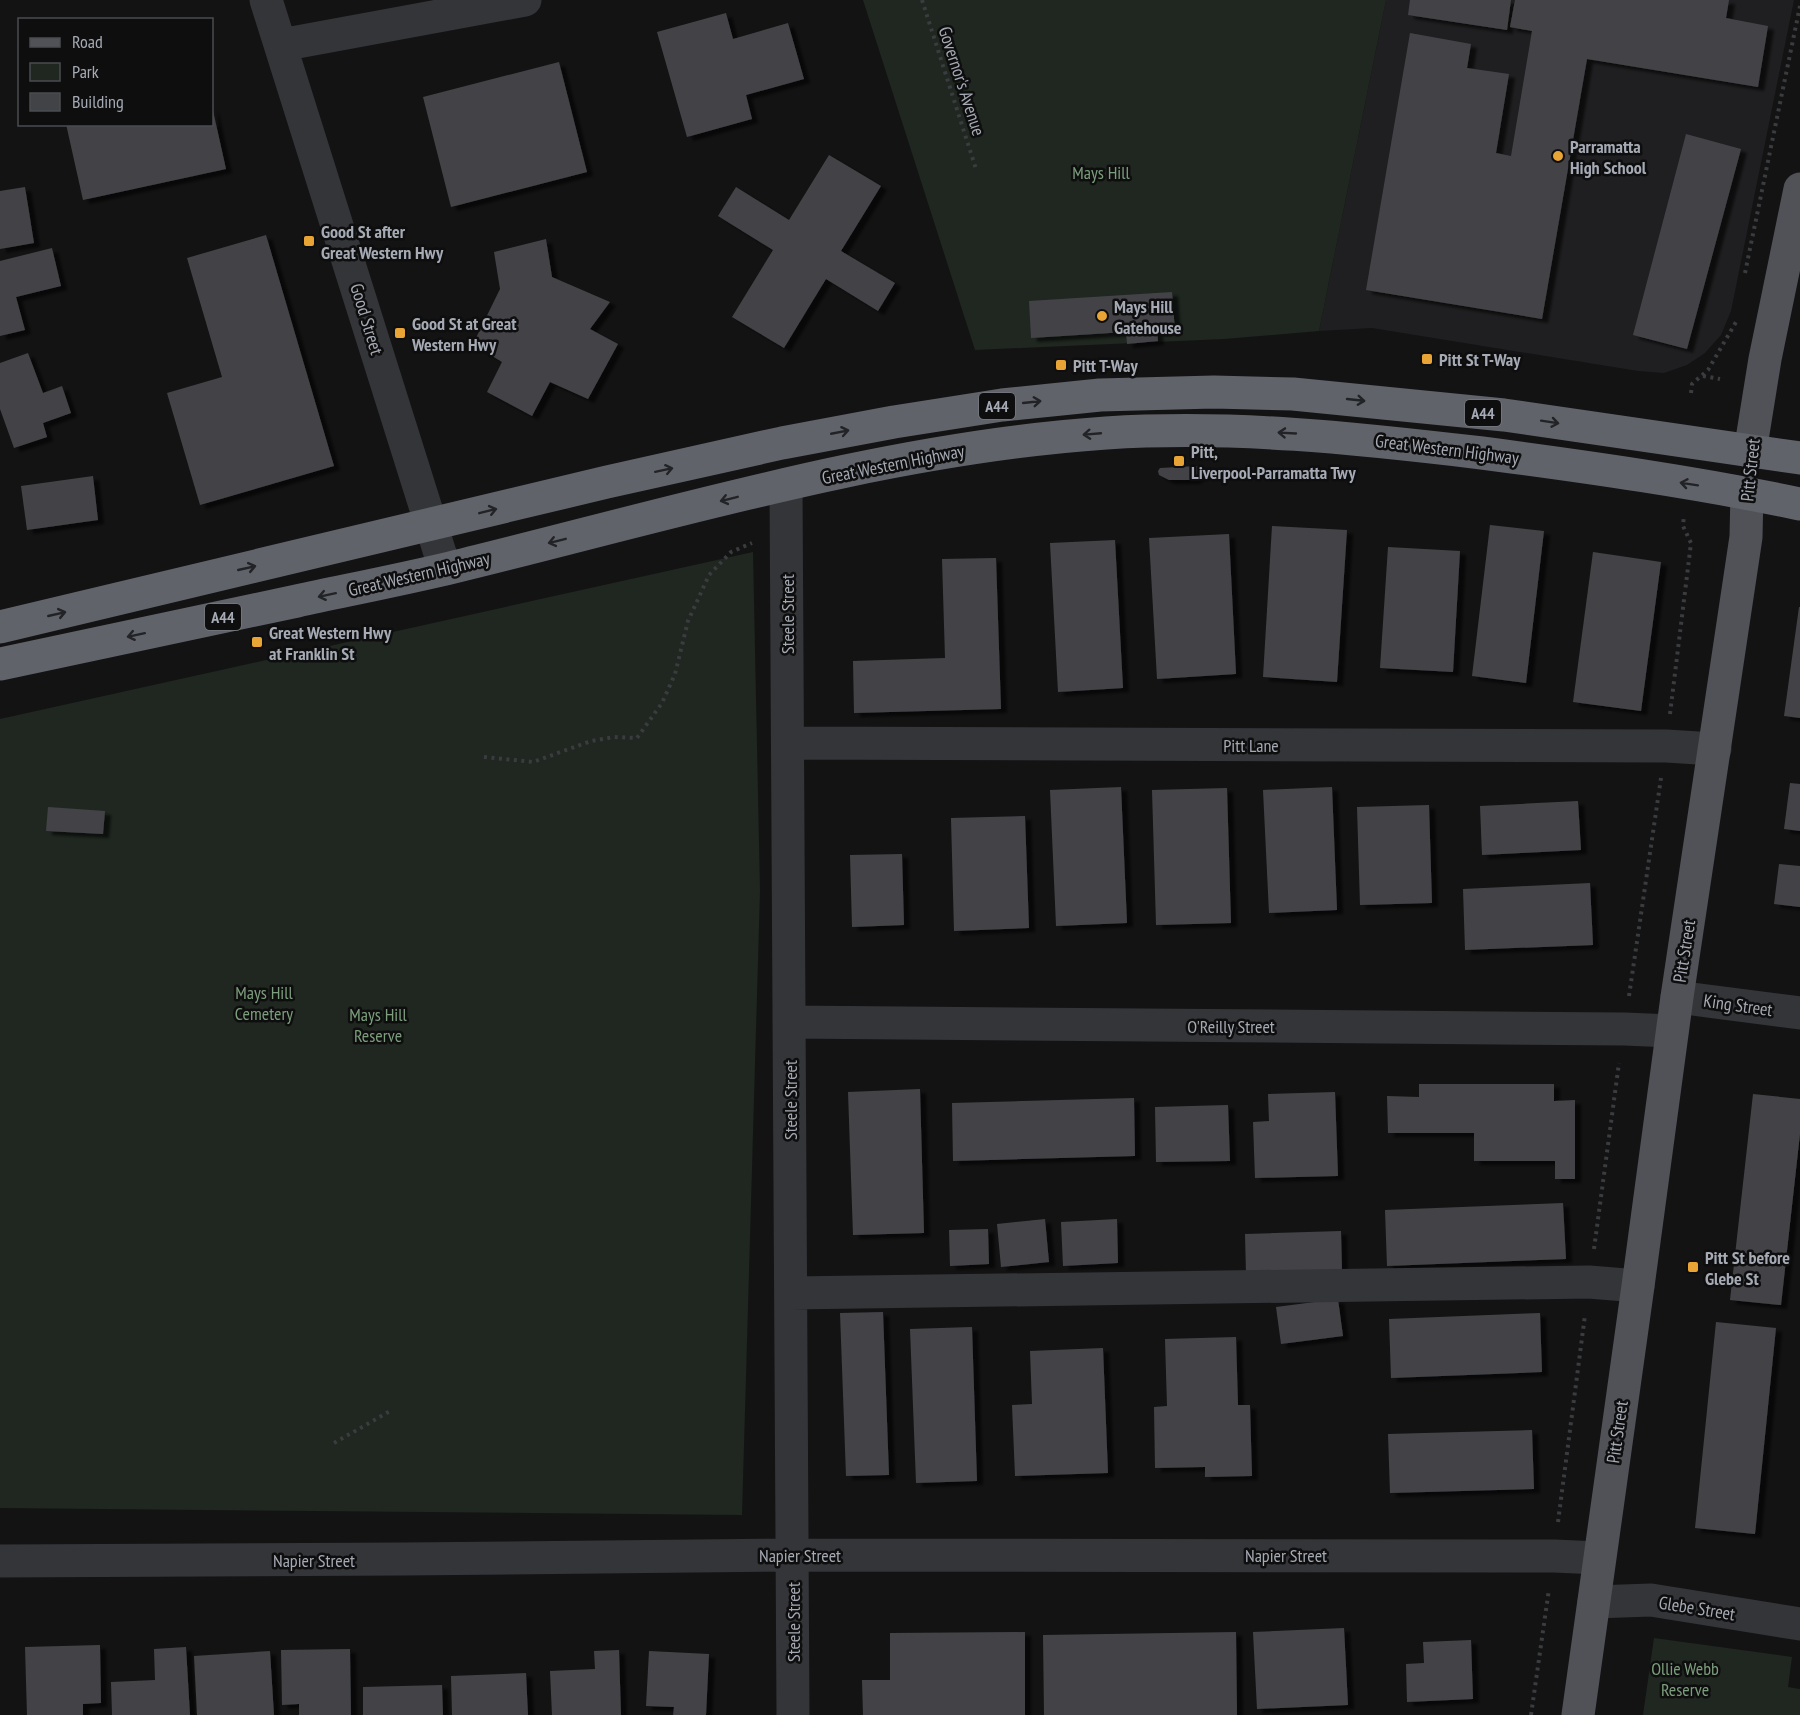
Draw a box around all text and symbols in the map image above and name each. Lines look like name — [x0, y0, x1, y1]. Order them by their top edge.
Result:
legend — [18, 18, 213, 126]
street label: Governor's Avenue — [933, 23, 991, 139]
text: Road — [72, 30, 103, 53]
text: Park — [72, 60, 99, 83]
text: Building — [72, 90, 124, 113]
place label: Parramatta High School — [1570, 135, 1647, 179]
marker: Parramatta High School — [1551, 149, 1565, 163]
park label: Mays Hill — [1072, 161, 1130, 184]
place label: Good St after Great Western Hwy — [321, 220, 444, 264]
marker: Good St after Great Western Hwy — [302, 234, 316, 248]
street label: Good Street — [345, 281, 389, 357]
place label: Mays Hill Gatehouse — [1114, 295, 1182, 339]
marker: Mays Hill Gatehouse — [1095, 309, 1109, 323]
place label: Good St at Great Western Hwy — [411, 312, 517, 356]
marker: Good St at Great Western Hwy — [393, 326, 407, 340]
place label: Pitt St T-Way — [1439, 348, 1521, 371]
marker: Pitt St T-Way — [1420, 352, 1434, 366]
place label: Pitt T-Way — [1073, 354, 1138, 377]
marker: Pitt T-Way — [1054, 358, 1068, 372]
road number: A44 — [979, 393, 1015, 419]
one-way arrow — [1346, 395, 1366, 406]
one-way arrow — [1022, 396, 1042, 407]
road number: A44 — [1465, 400, 1501, 426]
one-way arrow — [1539, 416, 1559, 427]
one-way arrow — [830, 426, 849, 437]
one-way arrow — [1278, 427, 1298, 438]
one-way arrow — [1083, 429, 1103, 440]
street label: Great Western Highway — [1374, 429, 1520, 469]
street label: Pitt Street — [1735, 437, 1765, 503]
street label: Great Western Highway — [820, 439, 966, 489]
place label: Pitt, Liverpool-Parramatta Twy — [1191, 440, 1356, 484]
marker: Pitt, Liverpool-Parramatta Twy — [1172, 454, 1186, 468]
one-way arrow — [655, 463, 674, 475]
one-way arrow — [1679, 478, 1699, 489]
one-way arrow — [720, 494, 739, 506]
one-way arrow — [478, 504, 497, 516]
one-way arrow — [548, 536, 567, 548]
street label: Great Western Highway — [346, 546, 492, 601]
one-way arrow — [237, 562, 256, 574]
street label: Steele Street — [776, 574, 799, 654]
one-way arrow — [317, 589, 336, 601]
road number: A44 — [205, 604, 241, 630]
one-way arrow — [47, 607, 66, 619]
place label: Great Western Hwy at Franklin St — [269, 621, 392, 665]
one-way arrow — [127, 630, 146, 641]
marker: Great Western Hwy at Franklin St — [250, 635, 264, 649]
street label: Pitt Lane — [1223, 734, 1279, 757]
street label: Pitt Street — [1668, 918, 1700, 984]
park label: Mays Hill Cemetery — [235, 981, 293, 1025]
street label: King Street — [1702, 989, 1774, 1021]
park label: Mays Hill Reserve — [349, 1003, 407, 1047]
street label: O'Reilly Street — [1187, 1015, 1275, 1038]
street label: Steele Street — [779, 1060, 802, 1140]
place label: Pitt St before Glebe St — [1705, 1246, 1790, 1290]
marker: Pitt St before Glebe St — [1686, 1260, 1700, 1274]
street label: Pitt Street — [1601, 1399, 1633, 1465]
street label: Napier Street — [759, 1544, 841, 1567]
street label: Napier Street — [1245, 1544, 1327, 1567]
street label: Napier Street — [273, 1549, 355, 1572]
street label: Steele Street — [782, 1582, 805, 1662]
street label: Glebe Street — [1657, 1591, 1737, 1625]
park label: Ollie Webb Reserve — [1651, 1657, 1719, 1701]

